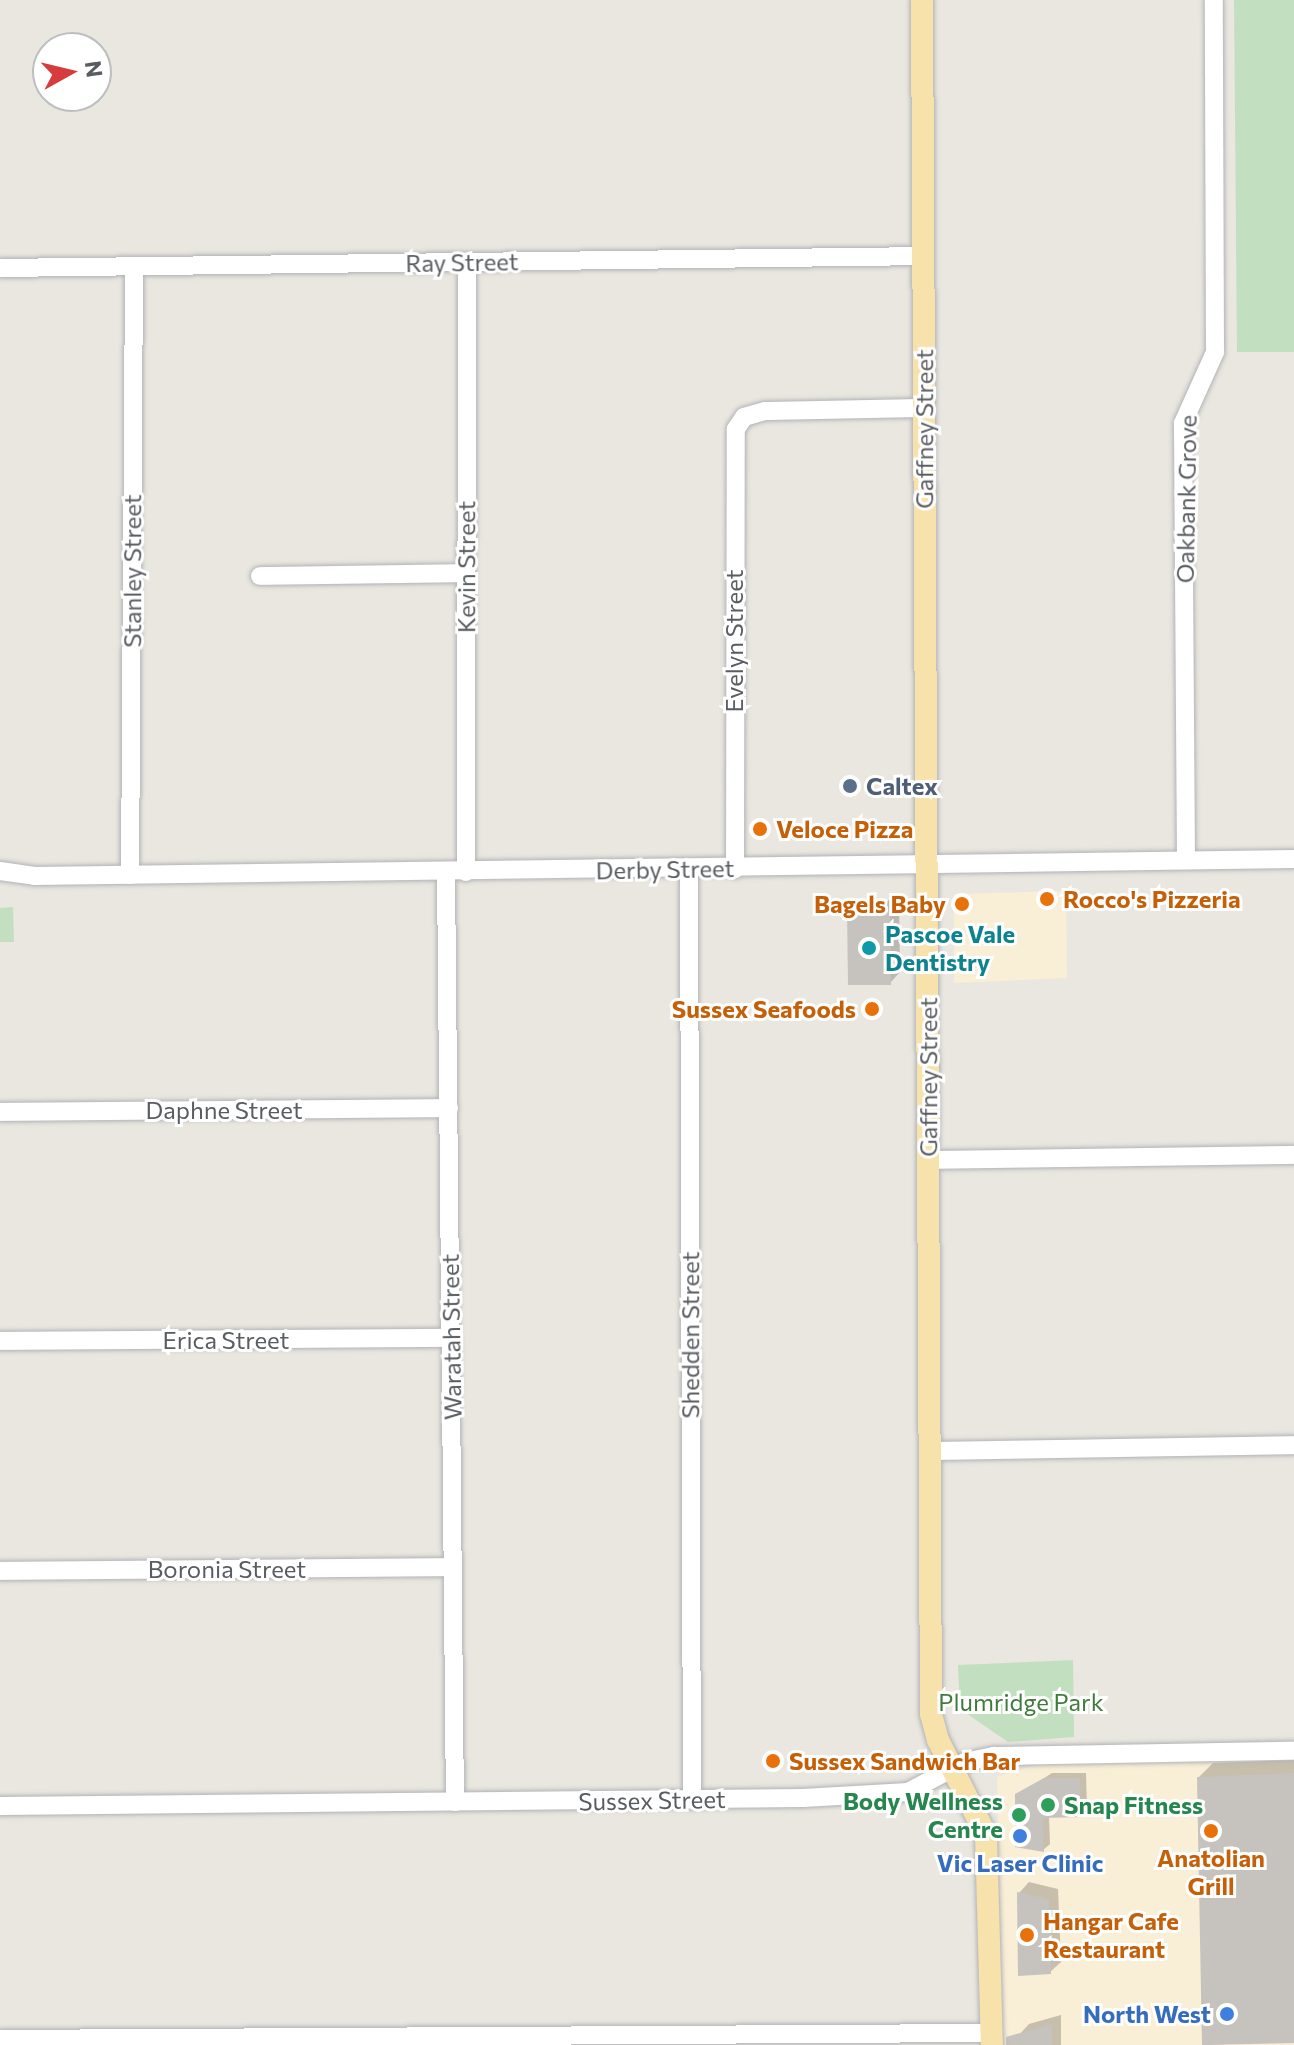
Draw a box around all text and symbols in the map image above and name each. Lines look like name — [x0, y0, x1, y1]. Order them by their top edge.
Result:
north arrow — [32, 32, 112, 112]
text: N — [80, 59, 109, 79]
street label: Ray Street — [405, 247, 519, 277]
street label: Gaffney Street — [910, 349, 938, 509]
street label: Oakbank Grove — [1170, 415, 1202, 583]
street label: Stanley Street — [118, 494, 146, 648]
street label: Kevin Street — [452, 501, 480, 633]
street label: Evelyn Street — [720, 569, 748, 713]
place label: Caltex — [866, 772, 938, 800]
marker: Caltex — [841, 777, 859, 795]
place label: Veloce Pizza — [776, 815, 913, 843]
marker: Veloce Pizza — [751, 820, 769, 838]
street label: Derby Street — [595, 853, 735, 885]
place label: Rocco's Pizzeria — [1063, 885, 1241, 913]
place label: Bagels Baby — [814, 890, 946, 918]
marker: Rocco's Pizzeria — [1038, 890, 1056, 908]
marker: Bagels Baby — [953, 895, 971, 913]
place label: Pascoe Vale Dentistry — [885, 920, 1015, 976]
marker: Pascoe Vale Dentistry — [860, 939, 878, 957]
place label: Sussex Seafoods — [672, 995, 856, 1023]
street label: Gaffney Street — [914, 997, 942, 1157]
marker: Sussex Seafoods — [863, 1000, 881, 1018]
street label: Daphne Street — [145, 1096, 303, 1124]
street label: Shedden Street — [676, 1251, 704, 1419]
street label: Waratah Street — [435, 1254, 467, 1420]
street label: Erica Street — [163, 1326, 289, 1354]
street label: Boronia Street — [148, 1555, 306, 1583]
park label: Plumridge Park — [938, 1688, 1104, 1716]
place label: Sussex Sandwich Bar — [789, 1747, 1020, 1775]
marker: Sussex Sandwich Bar — [764, 1752, 782, 1770]
street label: Sussex Street — [578, 1784, 726, 1816]
place label: Body Wellness Centre — [843, 1787, 1003, 1843]
place label: Snap Fitness — [1064, 1791, 1203, 1819]
marker: Snap Fitness — [1039, 1796, 1057, 1814]
marker: Body Wellness Centre — [1010, 1806, 1028, 1824]
marker: Anatolian Grill — [1202, 1822, 1220, 1840]
marker: Vic Laser Clinic — [1011, 1827, 1029, 1845]
place label: Anatolian Grill — [1157, 1844, 1265, 1900]
place label: Vic Laser Clinic — [937, 1849, 1103, 1877]
place label: Hangar Cafe Restaurant — [1043, 1907, 1179, 1963]
marker: Hangar Cafe Restaurant — [1018, 1926, 1036, 1944]
place label: North West — [1083, 2000, 1211, 2028]
marker: North West — [1218, 2005, 1236, 2023]

